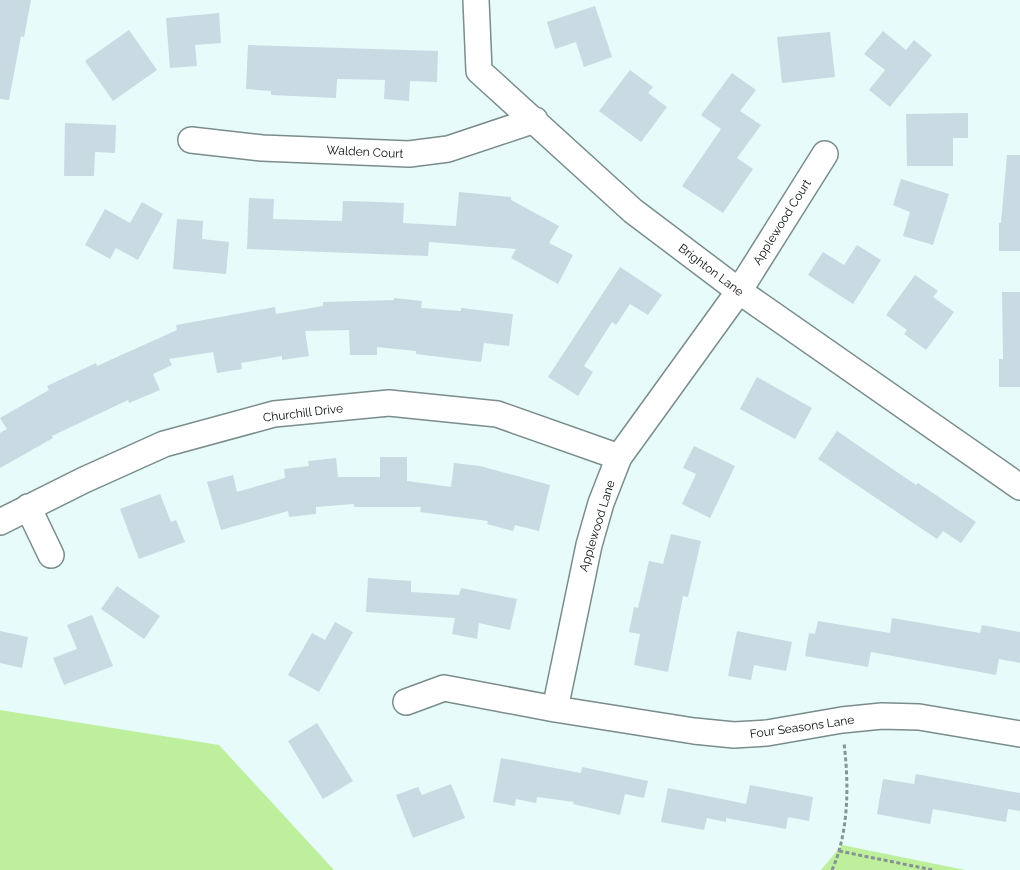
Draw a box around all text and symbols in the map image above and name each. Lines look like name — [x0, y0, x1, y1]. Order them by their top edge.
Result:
street label: Walden Court — [326, 143, 404, 161]
street label: Applewood Court — [750, 177, 814, 267]
street label: Brighton Lane — [676, 241, 746, 299]
street label: Churchill Drive — [262, 401, 344, 425]
street label: Applewood Lane — [576, 479, 618, 573]
street label: Four Seasons Lane — [749, 713, 855, 741]

